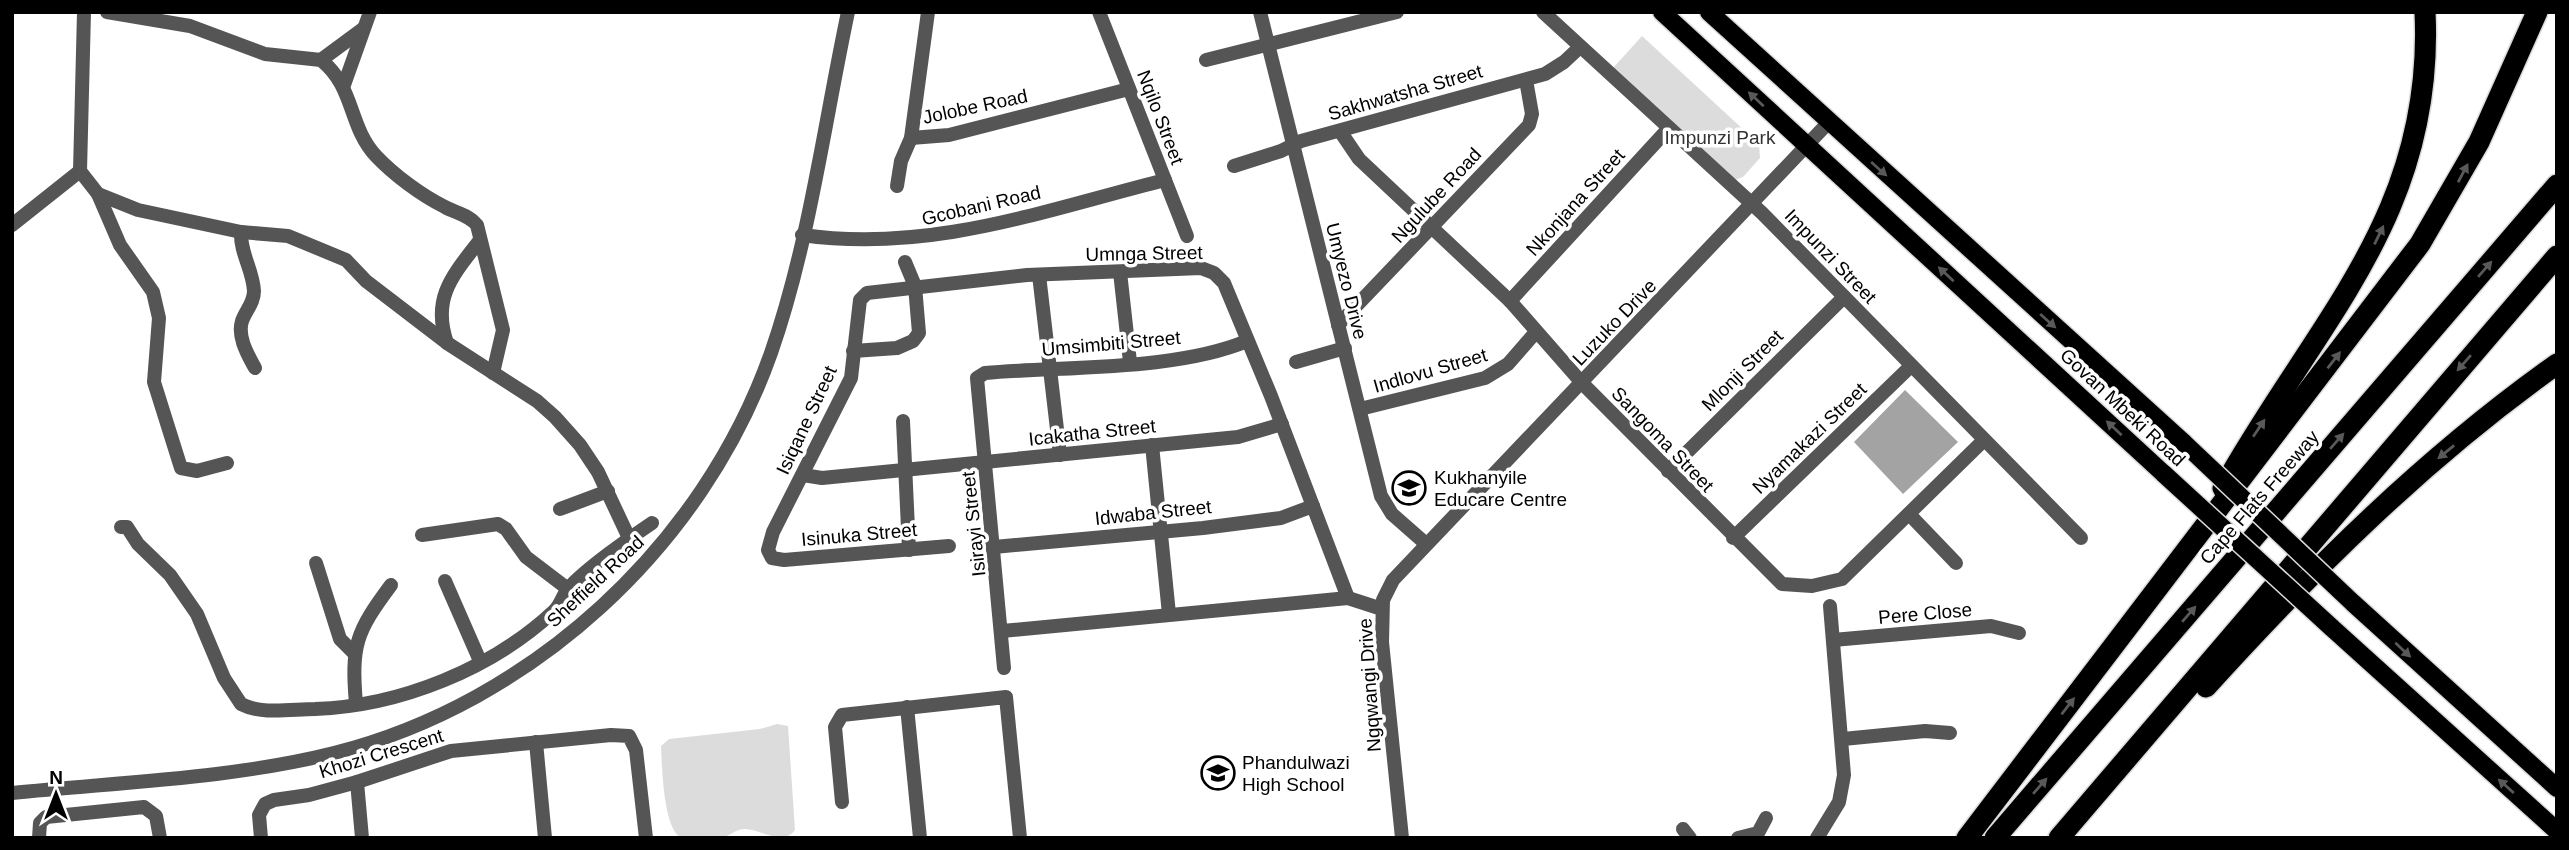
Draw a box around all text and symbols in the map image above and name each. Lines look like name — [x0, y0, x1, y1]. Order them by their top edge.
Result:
street label: Sakhwatsha Street — [1326, 60, 1485, 125]
street label: Nqilo Street — [1133, 67, 1188, 168]
street label: Jolobe Road — [921, 85, 1029, 128]
one-way arrow — [1747, 91, 1765, 107]
park label: Impunzi Park — [1665, 127, 1776, 148]
street label: Ngulube Road — [1387, 144, 1485, 247]
street label: Nkonjana Street — [1522, 144, 1629, 260]
one-way arrow — [1870, 160, 1887, 176]
one-way arrow — [2457, 163, 2468, 183]
street label: Gcobani Road — [920, 182, 1043, 229]
street label: Impunzi Street — [1781, 205, 1881, 308]
street label: Umyezo Drive — [1322, 221, 1371, 342]
one-way arrow — [2374, 225, 2385, 245]
street label: Umnga Street — [1085, 242, 1204, 265]
one-way arrow — [2477, 260, 2492, 277]
one-way arrow — [1937, 266, 1955, 282]
street label: Luzuko Drive — [1568, 275, 1660, 370]
one-way arrow — [2039, 312, 2056, 328]
street label: Mlonji Street — [1698, 325, 1788, 415]
street label: Umsimbiti Street — [1041, 327, 1182, 360]
street label: Indlovu Street — [1371, 344, 1490, 397]
street label: Govan Mbeki Road — [2056, 344, 2189, 471]
one-way arrow — [2326, 352, 2341, 369]
one-way arrow — [2457, 355, 2472, 372]
street label: Isiqane Street — [772, 362, 841, 478]
street label: Nyamakazi Street — [1748, 378, 1871, 498]
street label: Sangoma Street — [1607, 383, 1718, 497]
street label: Icakatha Street — [1027, 415, 1157, 450]
one-way arrow — [2252, 419, 2266, 437]
one-way arrow — [2106, 420, 2123, 436]
street label: Cape Flats Freeway — [2196, 426, 2323, 568]
one-way arrow — [2329, 433, 2344, 450]
one-way arrow — [2437, 444, 2454, 459]
place label: Kukhanyile Educare Centre — [1434, 467, 1567, 510]
school or university icon: Kukhanyile Educare Centre — [1390, 469, 1428, 507]
street label: Isirayi Street — [957, 470, 989, 578]
street label: Idwaba Street — [1094, 496, 1213, 529]
street label: Isinuka Street — [800, 519, 919, 550]
street label: Sheffield Road — [543, 531, 648, 631]
street label: Pere Close — [1877, 599, 1973, 628]
one-way arrow — [2181, 605, 2197, 623]
street label: Ngqwangi Drive — [1354, 617, 1385, 753]
one-way arrow — [2394, 641, 2411, 657]
one-way arrow — [2061, 697, 2075, 715]
street label: Khozi Crescent — [316, 724, 447, 782]
place label: Phandulwazi High School — [1242, 752, 1350, 795]
school or university icon: Phandulwazi High School — [1199, 754, 1237, 792]
north arrow — [21, 759, 91, 829]
text: N — [49, 767, 63, 788]
one-way arrow — [2032, 777, 2048, 795]
one-way arrow — [2498, 778, 2515, 794]

